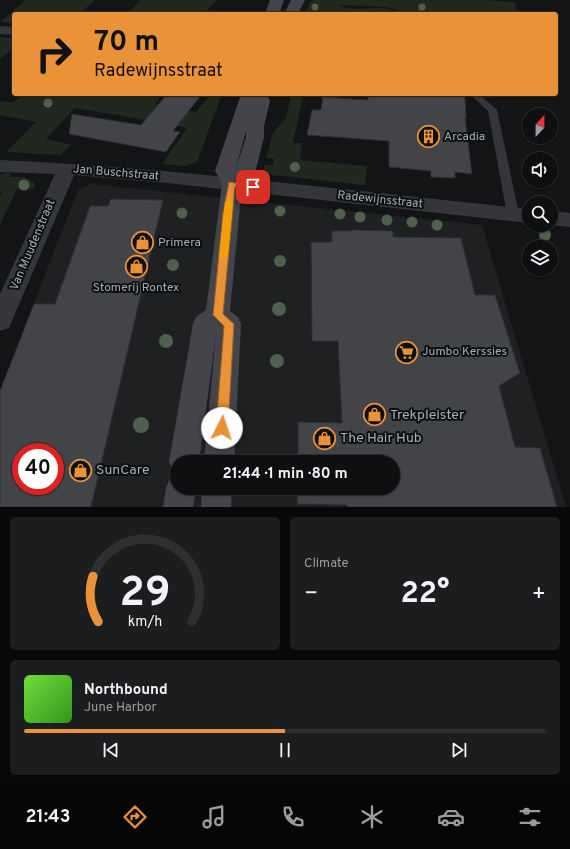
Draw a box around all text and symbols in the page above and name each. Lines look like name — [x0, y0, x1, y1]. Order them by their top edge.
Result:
text: 70 m — [94, 25, 159, 61]
icon: right — [28, 28, 80, 80]
text: Radewijnsstraat — [94, 60, 223, 83]
north arrow — [522, 108, 558, 144]
map controls — [522, 108, 558, 276]
building icon: Arcadia — [415, 124, 441, 150]
place label: Arcadia — [444, 129, 485, 145]
button: sound — [522, 152, 558, 188]
street label: Jan Buschstraat — [72, 161, 160, 185]
pin — [236, 170, 270, 204]
icon: arrive — [242, 176, 264, 198]
street label: Radewijnsstraat — [336, 188, 424, 212]
button: search — [522, 196, 558, 232]
street label: Van Muudenstraat — [7, 197, 59, 293]
shop icon: Primera — [130, 230, 156, 256]
place label: Primera — [158, 235, 201, 251]
button: layers — [522, 240, 558, 276]
shop icon: Stomerij Rontex — [123, 254, 149, 280]
place label: Stomerij Rontex — [93, 280, 179, 296]
supermarket icon: Jumbo Kerssies — [394, 339, 420, 365]
place label: Jumbo Kerssies — [422, 344, 507, 360]
shop icon: Trekpleister — [362, 402, 388, 428]
position arrow — [201, 407, 243, 449]
place label: Trekpleister — [390, 407, 465, 424]
shop icon: The Hair Hub — [311, 425, 337, 451]
place label: The Hair Hub — [340, 430, 422, 447]
speed limit sign: 40 — [12, 443, 64, 495]
shop icon: SunCare — [67, 457, 93, 483]
place label: SunCare — [96, 462, 149, 479]
text: 21:44 · 1 min · 80 m — [222, 465, 348, 484]
text: Climate — [304, 556, 349, 572]
text: 29 — [120, 567, 171, 620]
text: 22° — [400, 576, 450, 613]
text: − — [304, 581, 318, 608]
text: + — [532, 581, 546, 608]
text: km/h — [128, 612, 162, 630]
text: Northbound — [84, 681, 168, 700]
text: June Harbor — [84, 700, 157, 716]
icon: previous — [100, 739, 122, 761]
icon: pause — [274, 739, 296, 761]
icon: next — [448, 739, 470, 761]
icon: directions — [121, 803, 149, 831]
icon: music — [200, 803, 228, 831]
icon: phone — [279, 803, 307, 831]
icon: climate — [358, 803, 386, 831]
icon: car — [437, 803, 465, 831]
icon: filters — [516, 803, 544, 831]
text: 21:43 — [26, 806, 70, 829]

